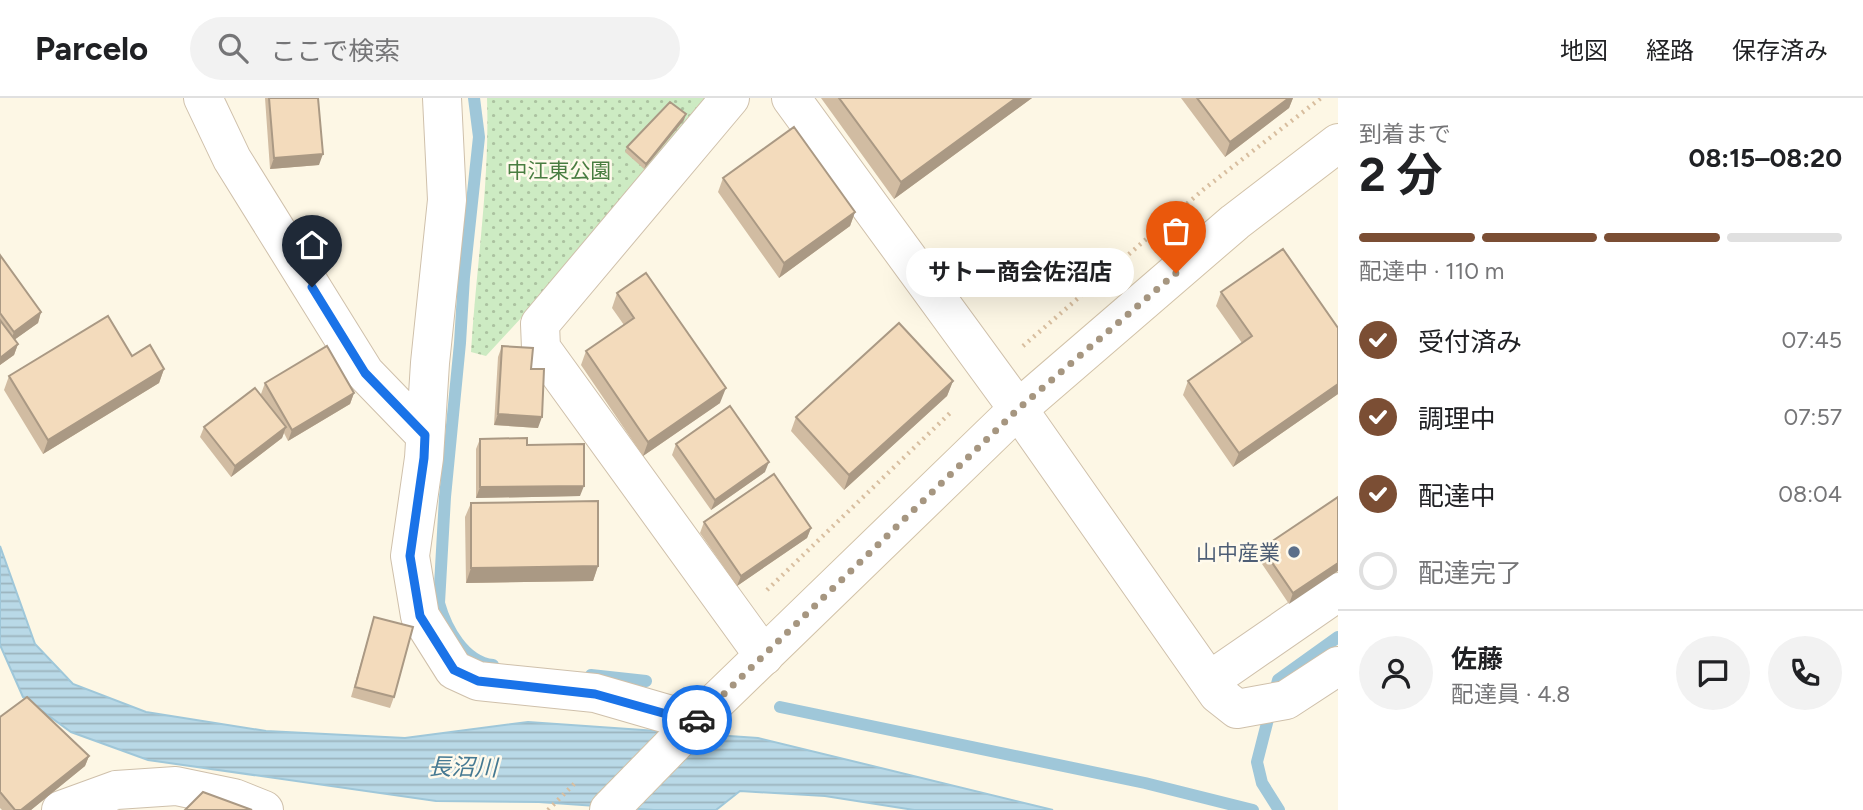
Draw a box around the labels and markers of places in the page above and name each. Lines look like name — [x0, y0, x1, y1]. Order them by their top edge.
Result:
pin — [1146, 201, 1206, 273]
pin — [282, 215, 342, 287]
callout: サトー商会佐沼店 — [906, 248, 1134, 298]
place label: 山中産業 — [1196, 540, 1280, 565]
marker: 山中産業 — [1286, 544, 1302, 560]

